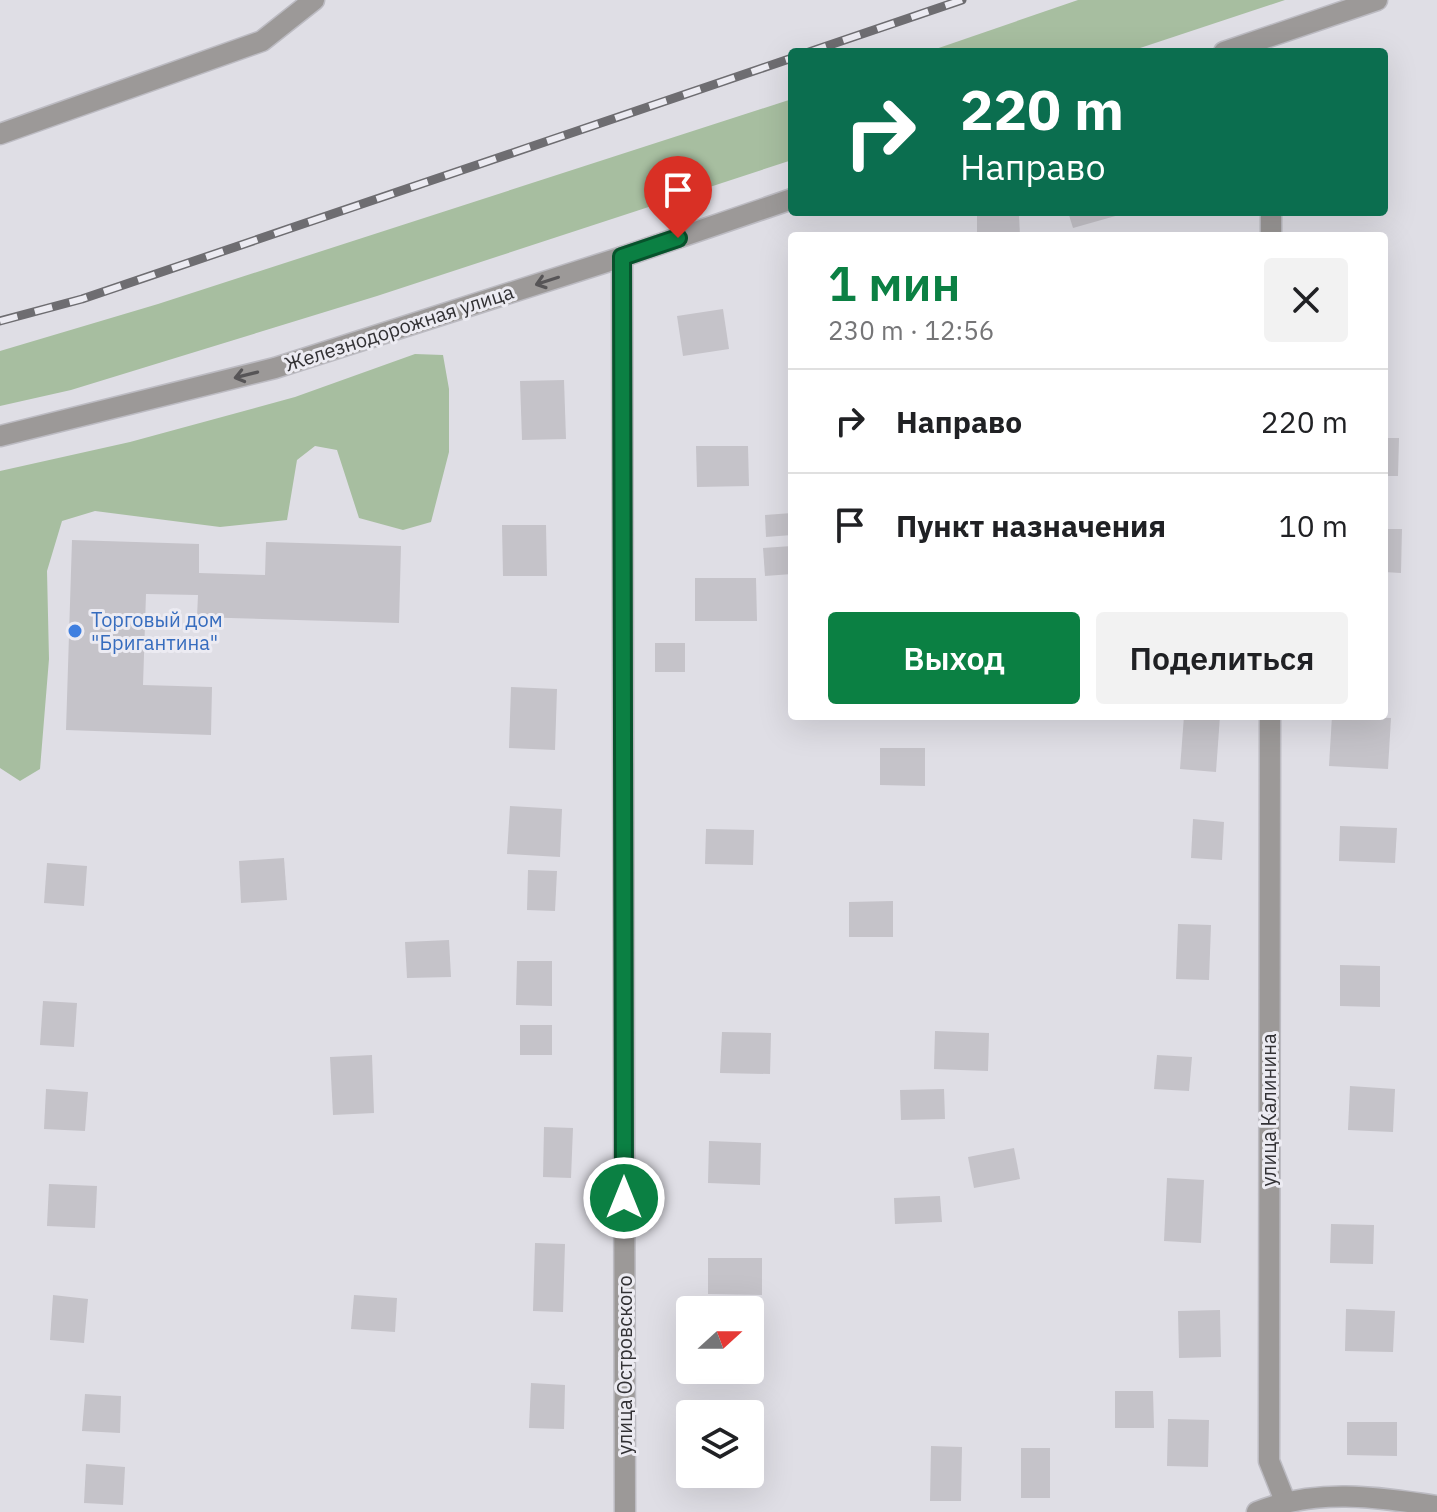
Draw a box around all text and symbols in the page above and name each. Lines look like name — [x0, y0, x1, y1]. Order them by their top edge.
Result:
text: 220 m — [960, 73, 1124, 145]
icon: right — [828, 80, 932, 184]
text: Направо — [960, 143, 1106, 190]
pin — [644, 156, 712, 238]
icon: arrive — [656, 168, 700, 212]
text: 1 мин — [828, 252, 961, 314]
button: close — [1264, 258, 1348, 342]
one-way arrow — [535, 274, 561, 289]
street label: Железнодорожная улица — [281, 278, 517, 377]
text: 230 m · 12:56 — [828, 313, 994, 347]
one-way arrow — [233, 368, 259, 383]
icon: right — [828, 399, 872, 443]
text: Направо — [896, 402, 1022, 441]
text: 220 m — [1261, 402, 1348, 441]
icon: arrive — [828, 503, 872, 547]
text: Пункт назначения — [896, 506, 1166, 545]
text: 10 m — [1279, 506, 1348, 545]
place label: Торговый дом "Бригантина" — [91, 606, 223, 656]
button: Выход — [828, 612, 1080, 704]
button: Поделиться — [1096, 612, 1348, 704]
marker: Торговый дом "Бригантина" — [66, 622, 84, 640]
street label: улица Калинина — [1255, 1033, 1282, 1187]
position arrow — [582, 1156, 666, 1240]
street label: улица Островского — [611, 1275, 638, 1455]
north arrow — [676, 1296, 764, 1384]
map controls — [676, 1296, 764, 1488]
button: layers — [676, 1400, 764, 1488]

